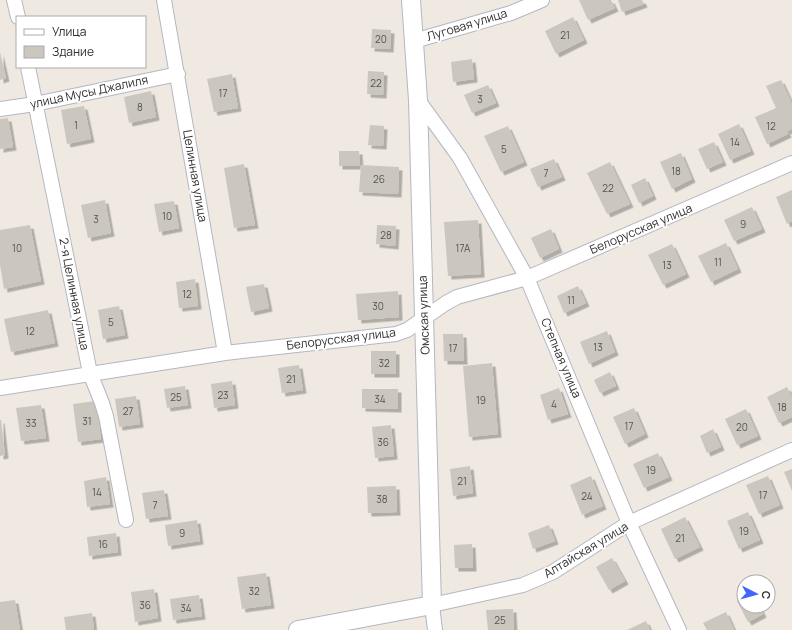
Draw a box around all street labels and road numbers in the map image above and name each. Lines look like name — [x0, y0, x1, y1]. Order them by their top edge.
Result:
street label: Луговая улица — [425, 4, 509, 45]
street label: улица Мусы Джалиля — [28, 71, 150, 112]
street label: Целинная улица — [179, 129, 212, 223]
street label: Белорусская улица — [587, 199, 695, 258]
street label: 2-я Целинная улица — [55, 236, 94, 352]
street label: Омская улица — [414, 275, 433, 355]
street label: Степная улица — [537, 315, 586, 400]
street label: Белорусская улица — [285, 323, 397, 354]
street label: Алтайская улица — [540, 518, 631, 582]

